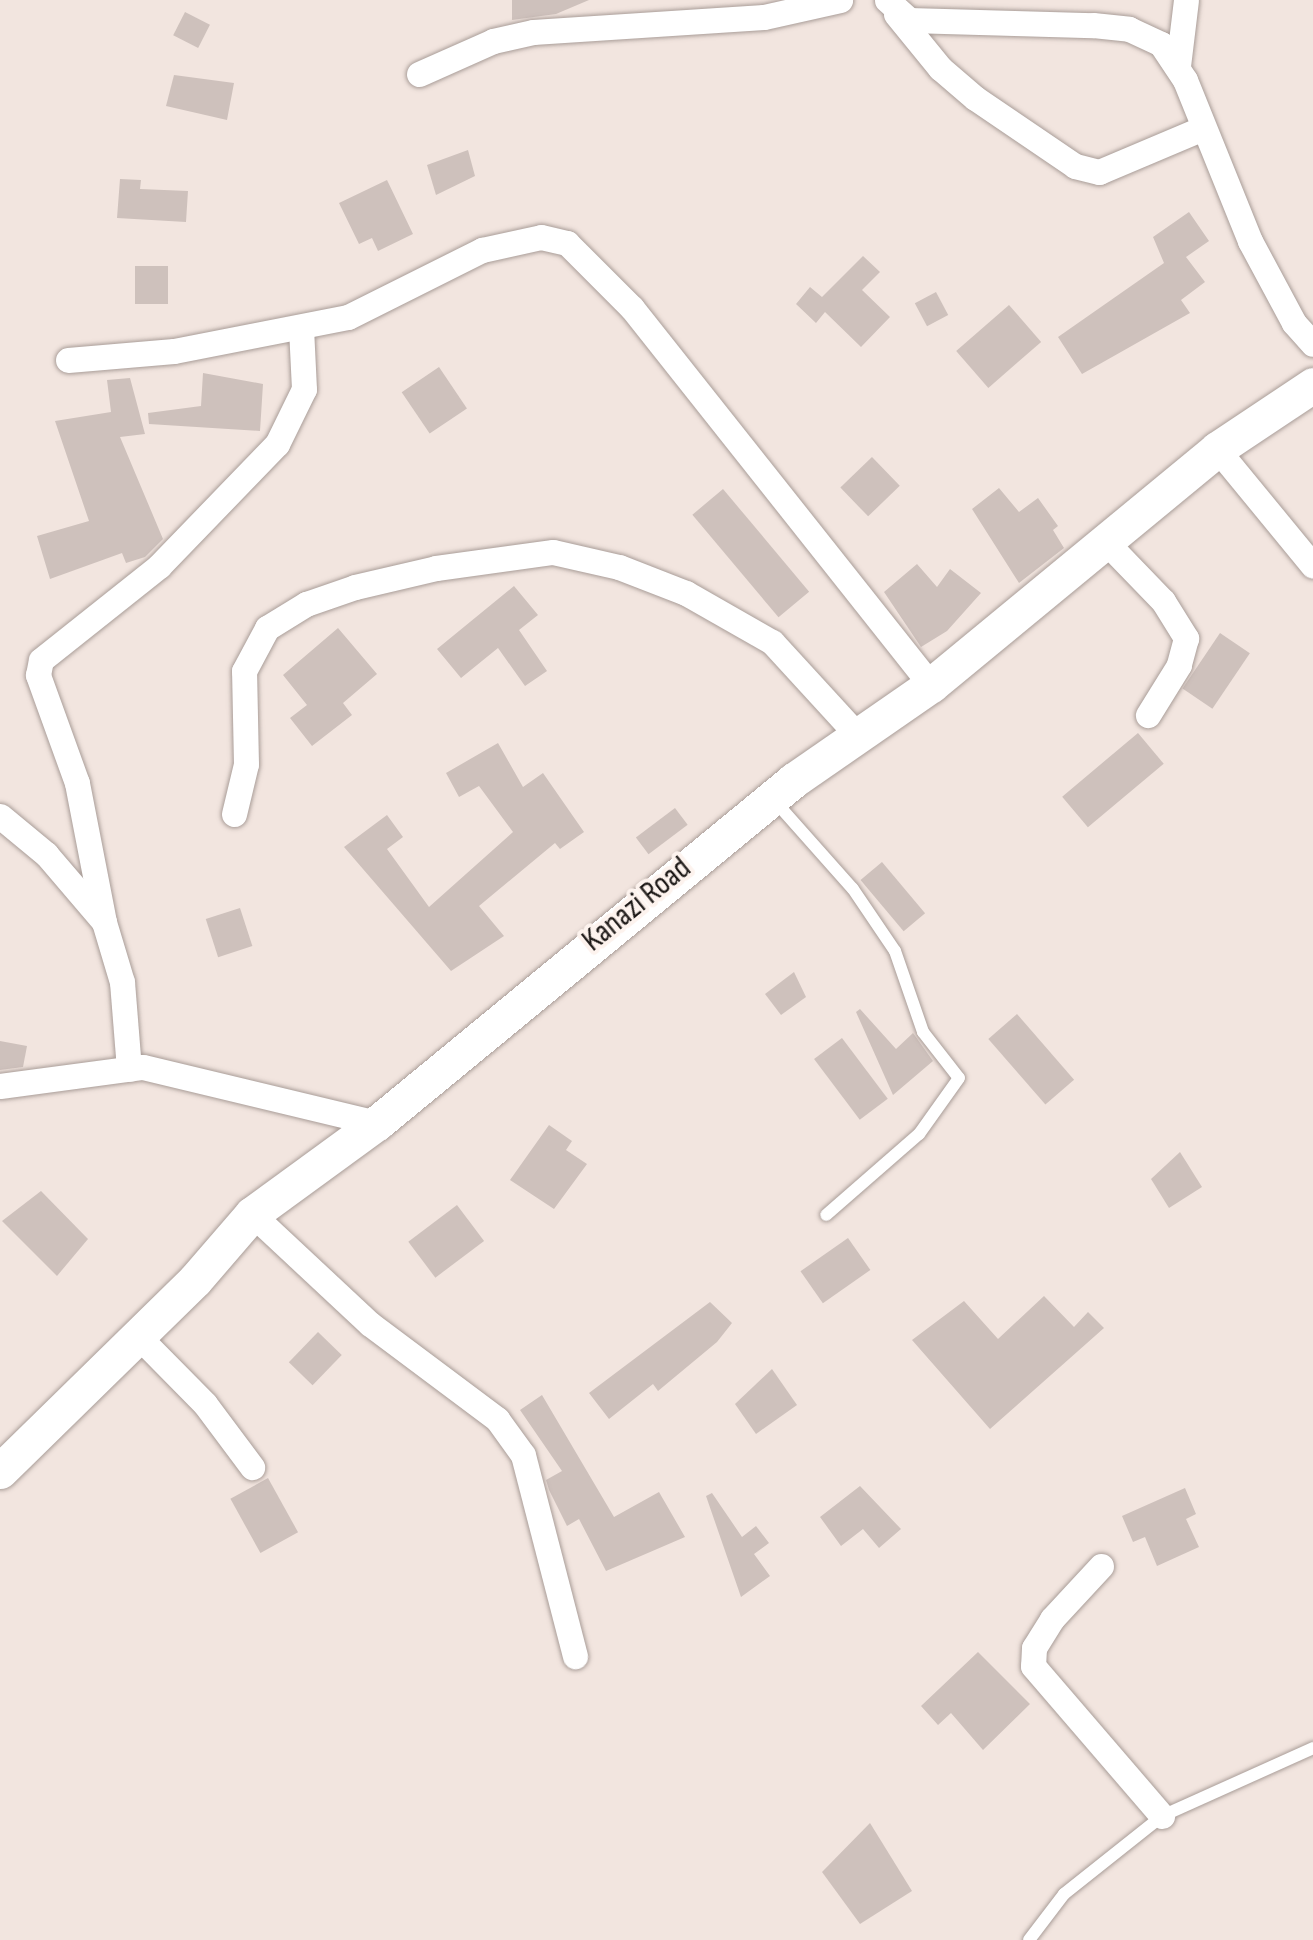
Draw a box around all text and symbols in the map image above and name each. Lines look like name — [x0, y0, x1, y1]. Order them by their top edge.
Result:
street label: Kanazi Road — [575, 850, 699, 960]

